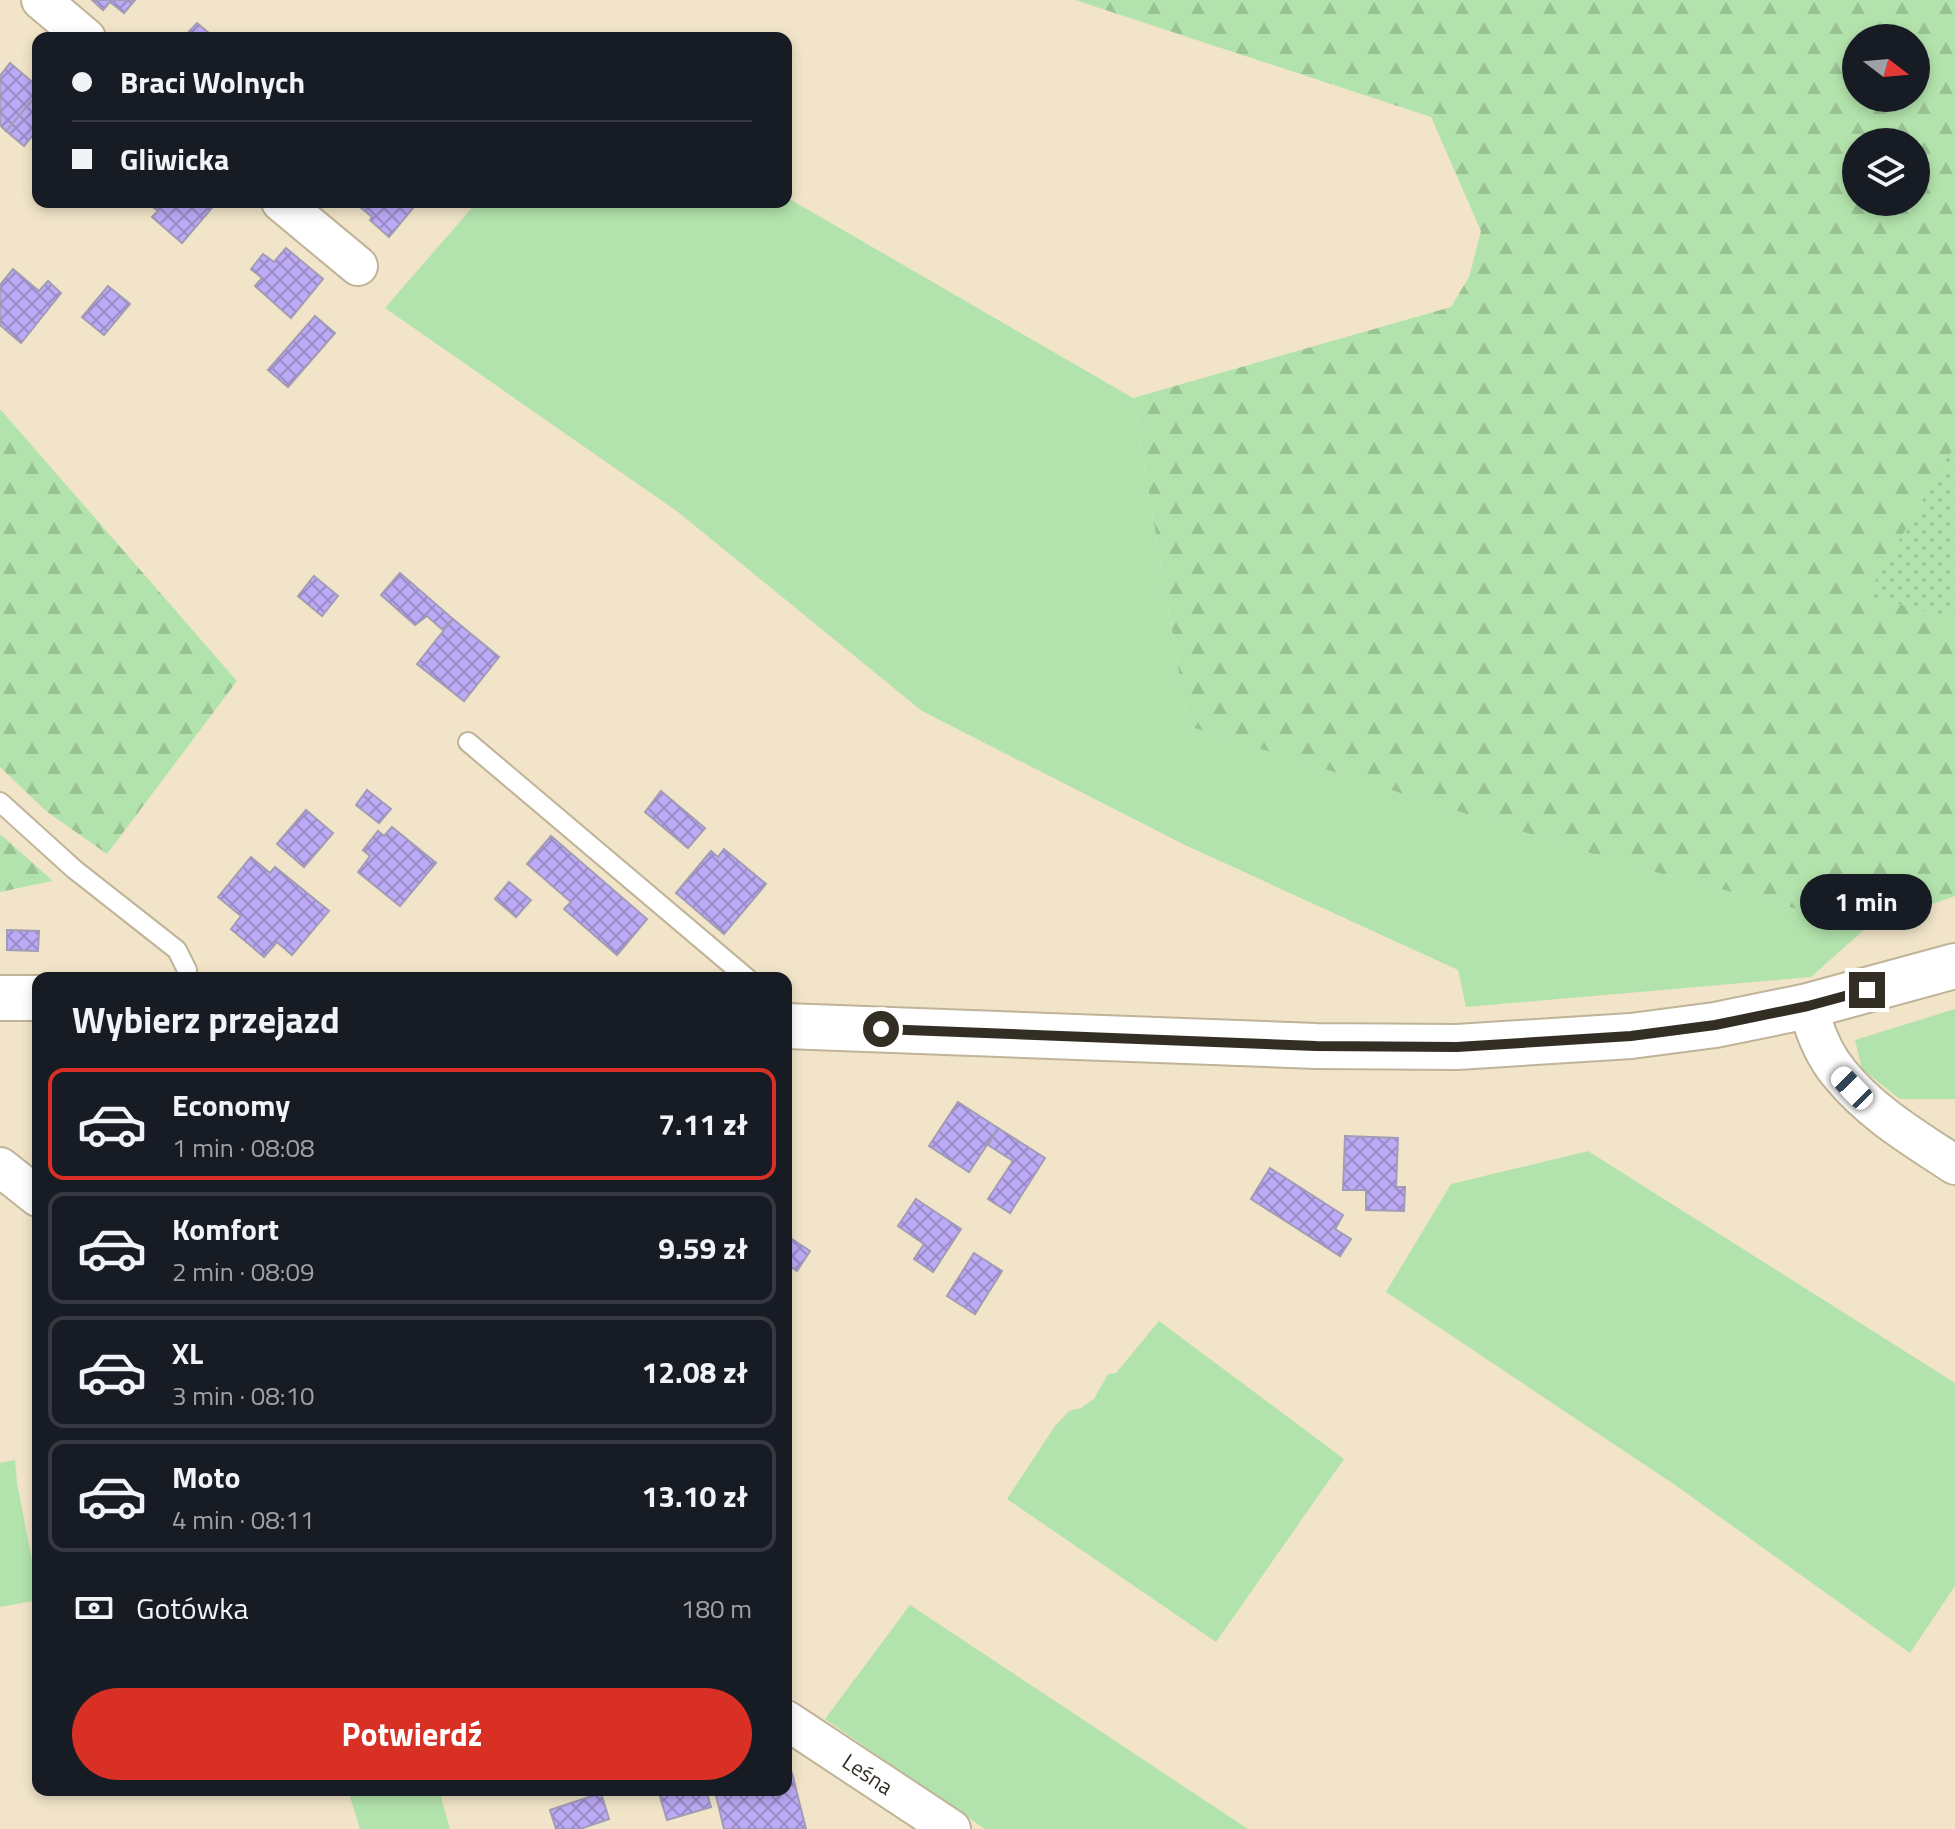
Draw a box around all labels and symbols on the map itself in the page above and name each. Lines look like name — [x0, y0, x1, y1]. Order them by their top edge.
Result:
north arrow — [1842, 24, 1930, 112]
callout: 1 min — [1801, 874, 1933, 930]
route end — [1849, 972, 1885, 1008]
route start — [863, 1011, 899, 1047]
car — [1827, 1062, 1877, 1114]
street label: Leśna — [836, 1745, 900, 1803]

